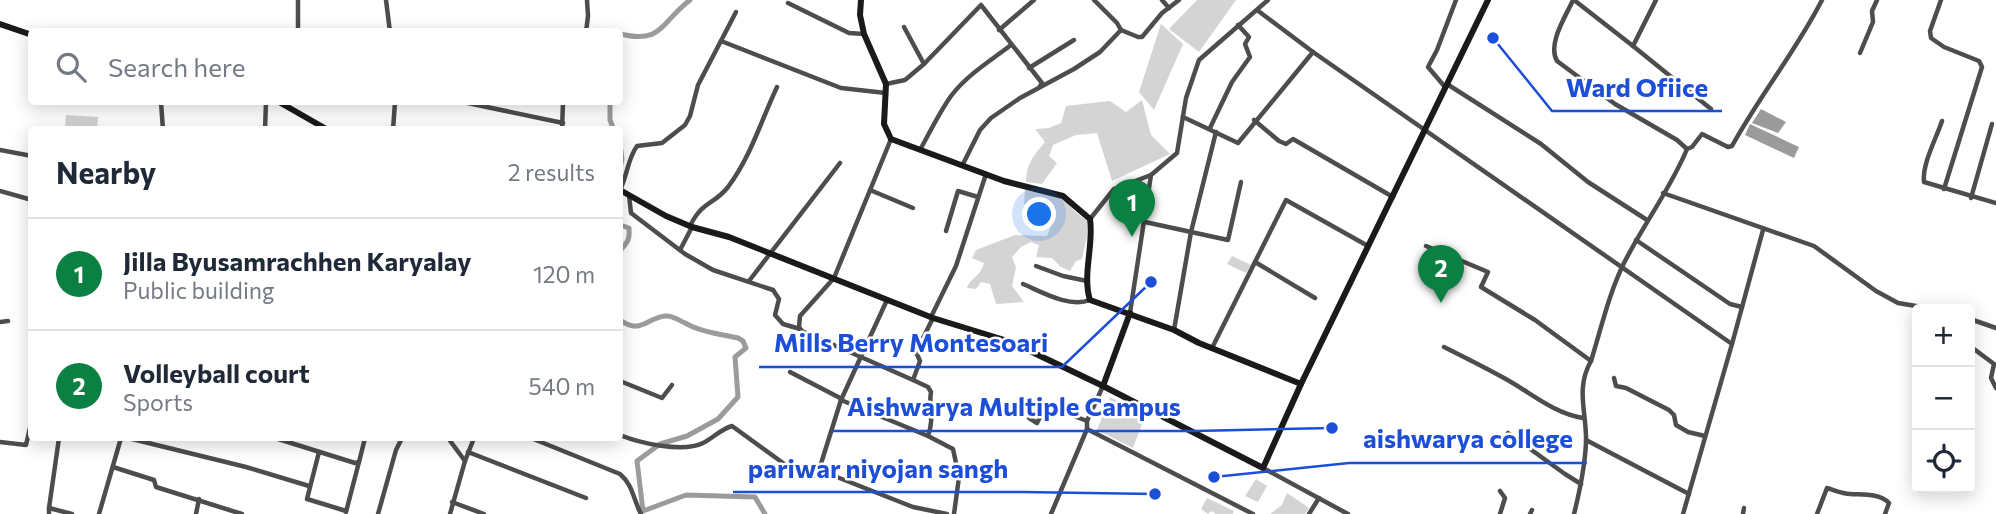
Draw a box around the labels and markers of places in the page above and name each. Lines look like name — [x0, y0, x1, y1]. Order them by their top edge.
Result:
callout: Ward Ofiice — [1552, 64, 1722, 111]
pin: 1 — [1109, 179, 1155, 237]
pin: 2 — [1418, 245, 1464, 303]
callout: Mills Berry Montesoari — [759, 320, 1062, 367]
callout: Aishwarya Multiple Campus — [833, 384, 1195, 431]
callout: aishwarya college — [1349, 416, 1587, 463]
callout: pariwar niyojan sangh — [733, 445, 1022, 492]

